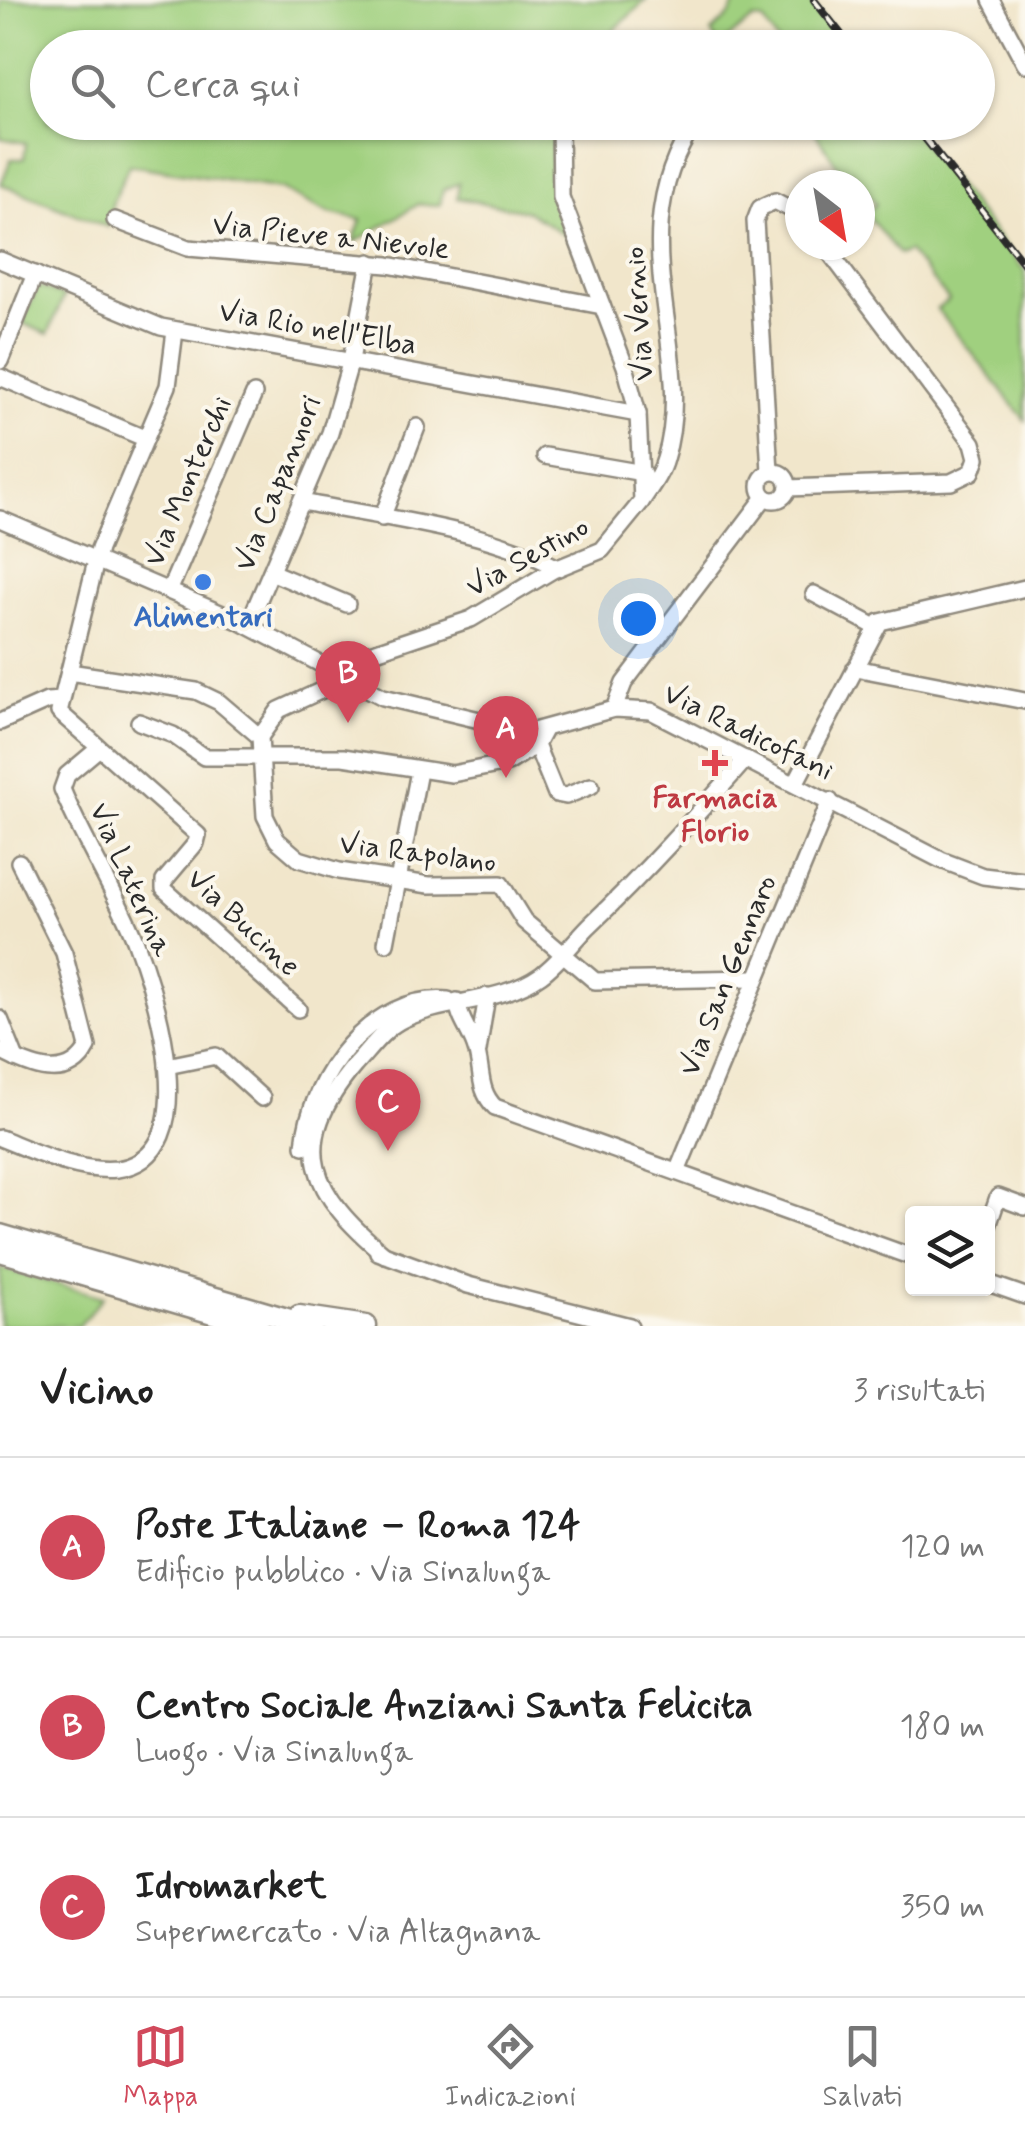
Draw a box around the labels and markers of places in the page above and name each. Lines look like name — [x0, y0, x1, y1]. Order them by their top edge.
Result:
marker: Alimentari — [192, 571, 214, 593]
place label: Alimentari — [133, 598, 273, 637]
pin: B — [316, 640, 380, 723]
pin: A — [474, 696, 538, 778]
marker: Farmacia Florio — [704, 752, 726, 774]
place label: Farmacia Florio — [652, 779, 778, 852]
pin: C — [356, 1068, 420, 1151]

